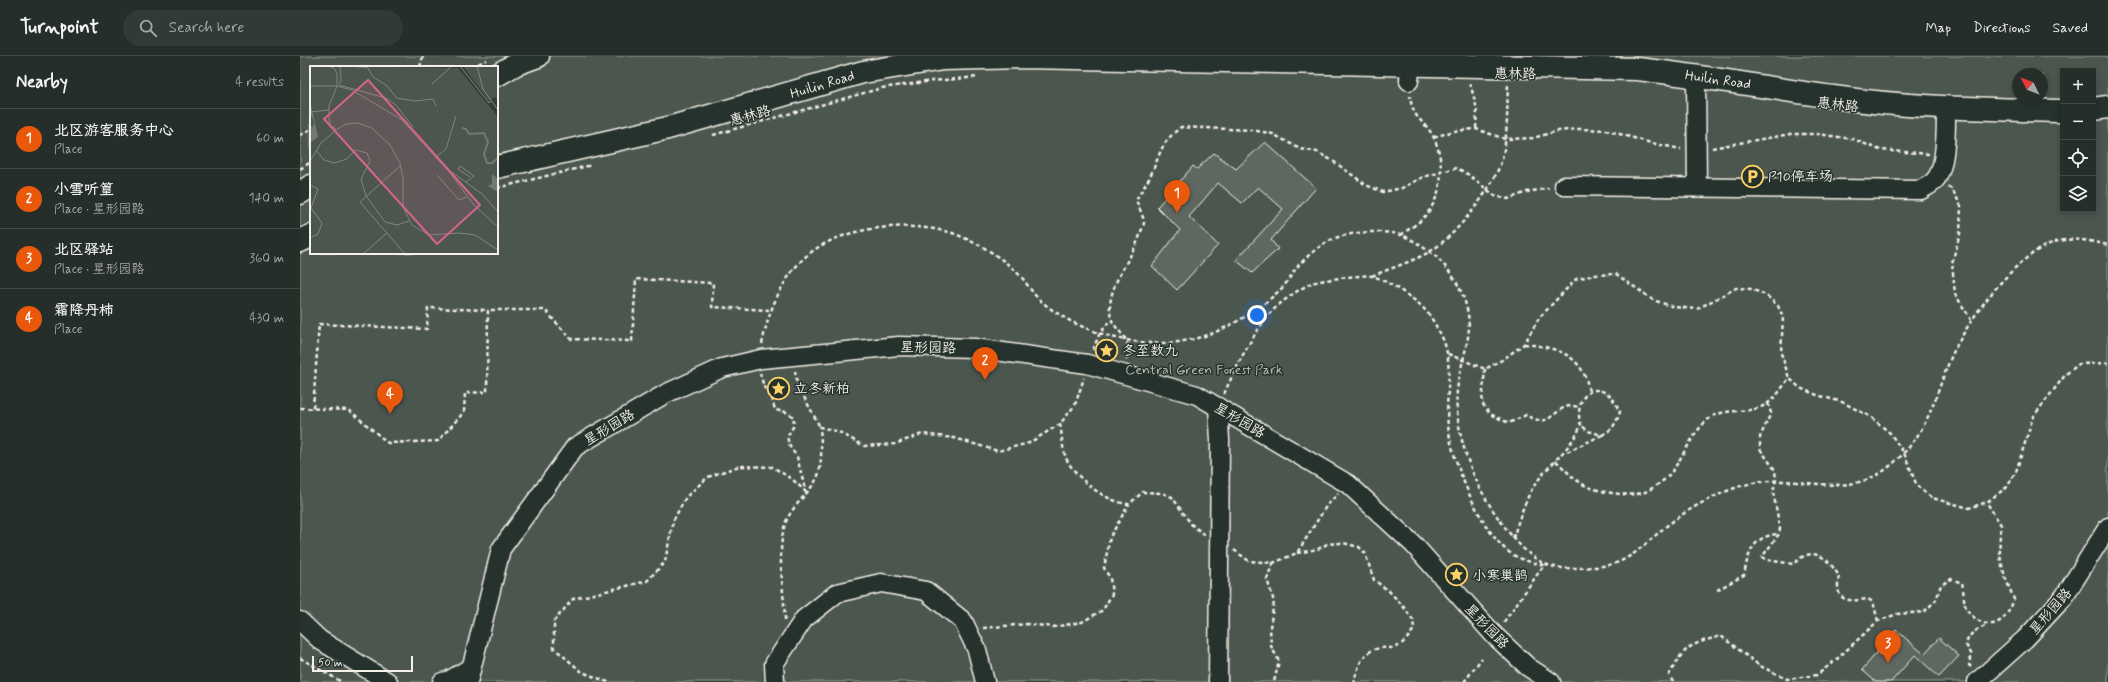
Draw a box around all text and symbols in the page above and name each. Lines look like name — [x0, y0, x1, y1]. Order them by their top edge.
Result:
search box — [123, 10, 403, 46]
text: Turnpoint — [20, 15, 99, 40]
icon: search — [137, 17, 159, 39]
text: Search here — [169, 18, 244, 38]
text: Map — [1925, 19, 1951, 37]
text: Directions — [1973, 19, 2031, 37]
text: Saved — [2053, 19, 2088, 37]
street label: 惠林路 — [1494, 65, 1536, 83]
inset map — [310, 66, 498, 254]
street label: Huilin Road — [1684, 66, 1752, 94]
street label: Huilin Road — [788, 67, 857, 103]
north arrow — [2012, 68, 2048, 104]
map controls — [2060, 68, 2096, 212]
button: + — [2060, 68, 2096, 104]
text: Nearby — [16, 71, 68, 93]
text: 4 results — [235, 74, 284, 91]
street label: 惠林路 — [1816, 94, 1860, 116]
street label: 惠林路 — [728, 102, 773, 130]
button: − — [2060, 104, 2096, 140]
text: 北区游客服务中心 — [54, 121, 174, 141]
text: 1 — [26, 130, 32, 147]
text: 60 m — [256, 130, 284, 147]
button: locate — [2060, 140, 2096, 176]
text: Place — [54, 141, 83, 158]
parking icon: P10停车场 — [1740, 163, 1766, 189]
place label: P10停车场 — [1768, 168, 1833, 186]
button: layers — [2060, 176, 2096, 212]
text: 小雪听篁 — [54, 180, 114, 200]
pin: 1 — [1164, 180, 1190, 213]
text: 2 — [26, 190, 32, 207]
text: 140 m — [249, 190, 284, 207]
text: Place · 星形园路 — [54, 201, 145, 218]
text: 北区驿站 — [54, 240, 114, 260]
text: 3 — [26, 250, 32, 267]
text: 360 m — [249, 250, 284, 267]
text: Place · 星形园路 — [54, 261, 145, 278]
text: 霜降丹柿 — [54, 301, 114, 321]
your location — [1247, 305, 1267, 325]
text: 4 — [25, 310, 33, 327]
text: 430 m — [249, 310, 284, 327]
text: Place — [54, 321, 83, 338]
place icon: 冬至数九 — [1093, 337, 1119, 363]
street label: 星形园路 — [900, 339, 956, 357]
place label: 冬至数九 — [1122, 342, 1178, 360]
pin: 2 — [972, 347, 998, 380]
park label: Central Green Forest Park — [1125, 361, 1283, 379]
place icon: 立冬新柏 — [766, 375, 792, 401]
place label: 立冬新柏 — [794, 380, 850, 398]
pin: 4 — [377, 381, 403, 414]
street label: 星形园路 — [1211, 399, 1268, 443]
street label: 星形园路 — [581, 406, 638, 450]
place icon: 小寒巢鹊 — [1444, 562, 1470, 588]
place label: 小寒巢鹊 — [1472, 567, 1528, 585]
street label: 星形园路 — [2026, 585, 2076, 639]
street label: 星形园路 — [1460, 600, 1512, 653]
pin: 3 — [1875, 630, 1901, 663]
scale bar — [312, 654, 413, 673]
text: 50 m — [318, 656, 343, 670]

